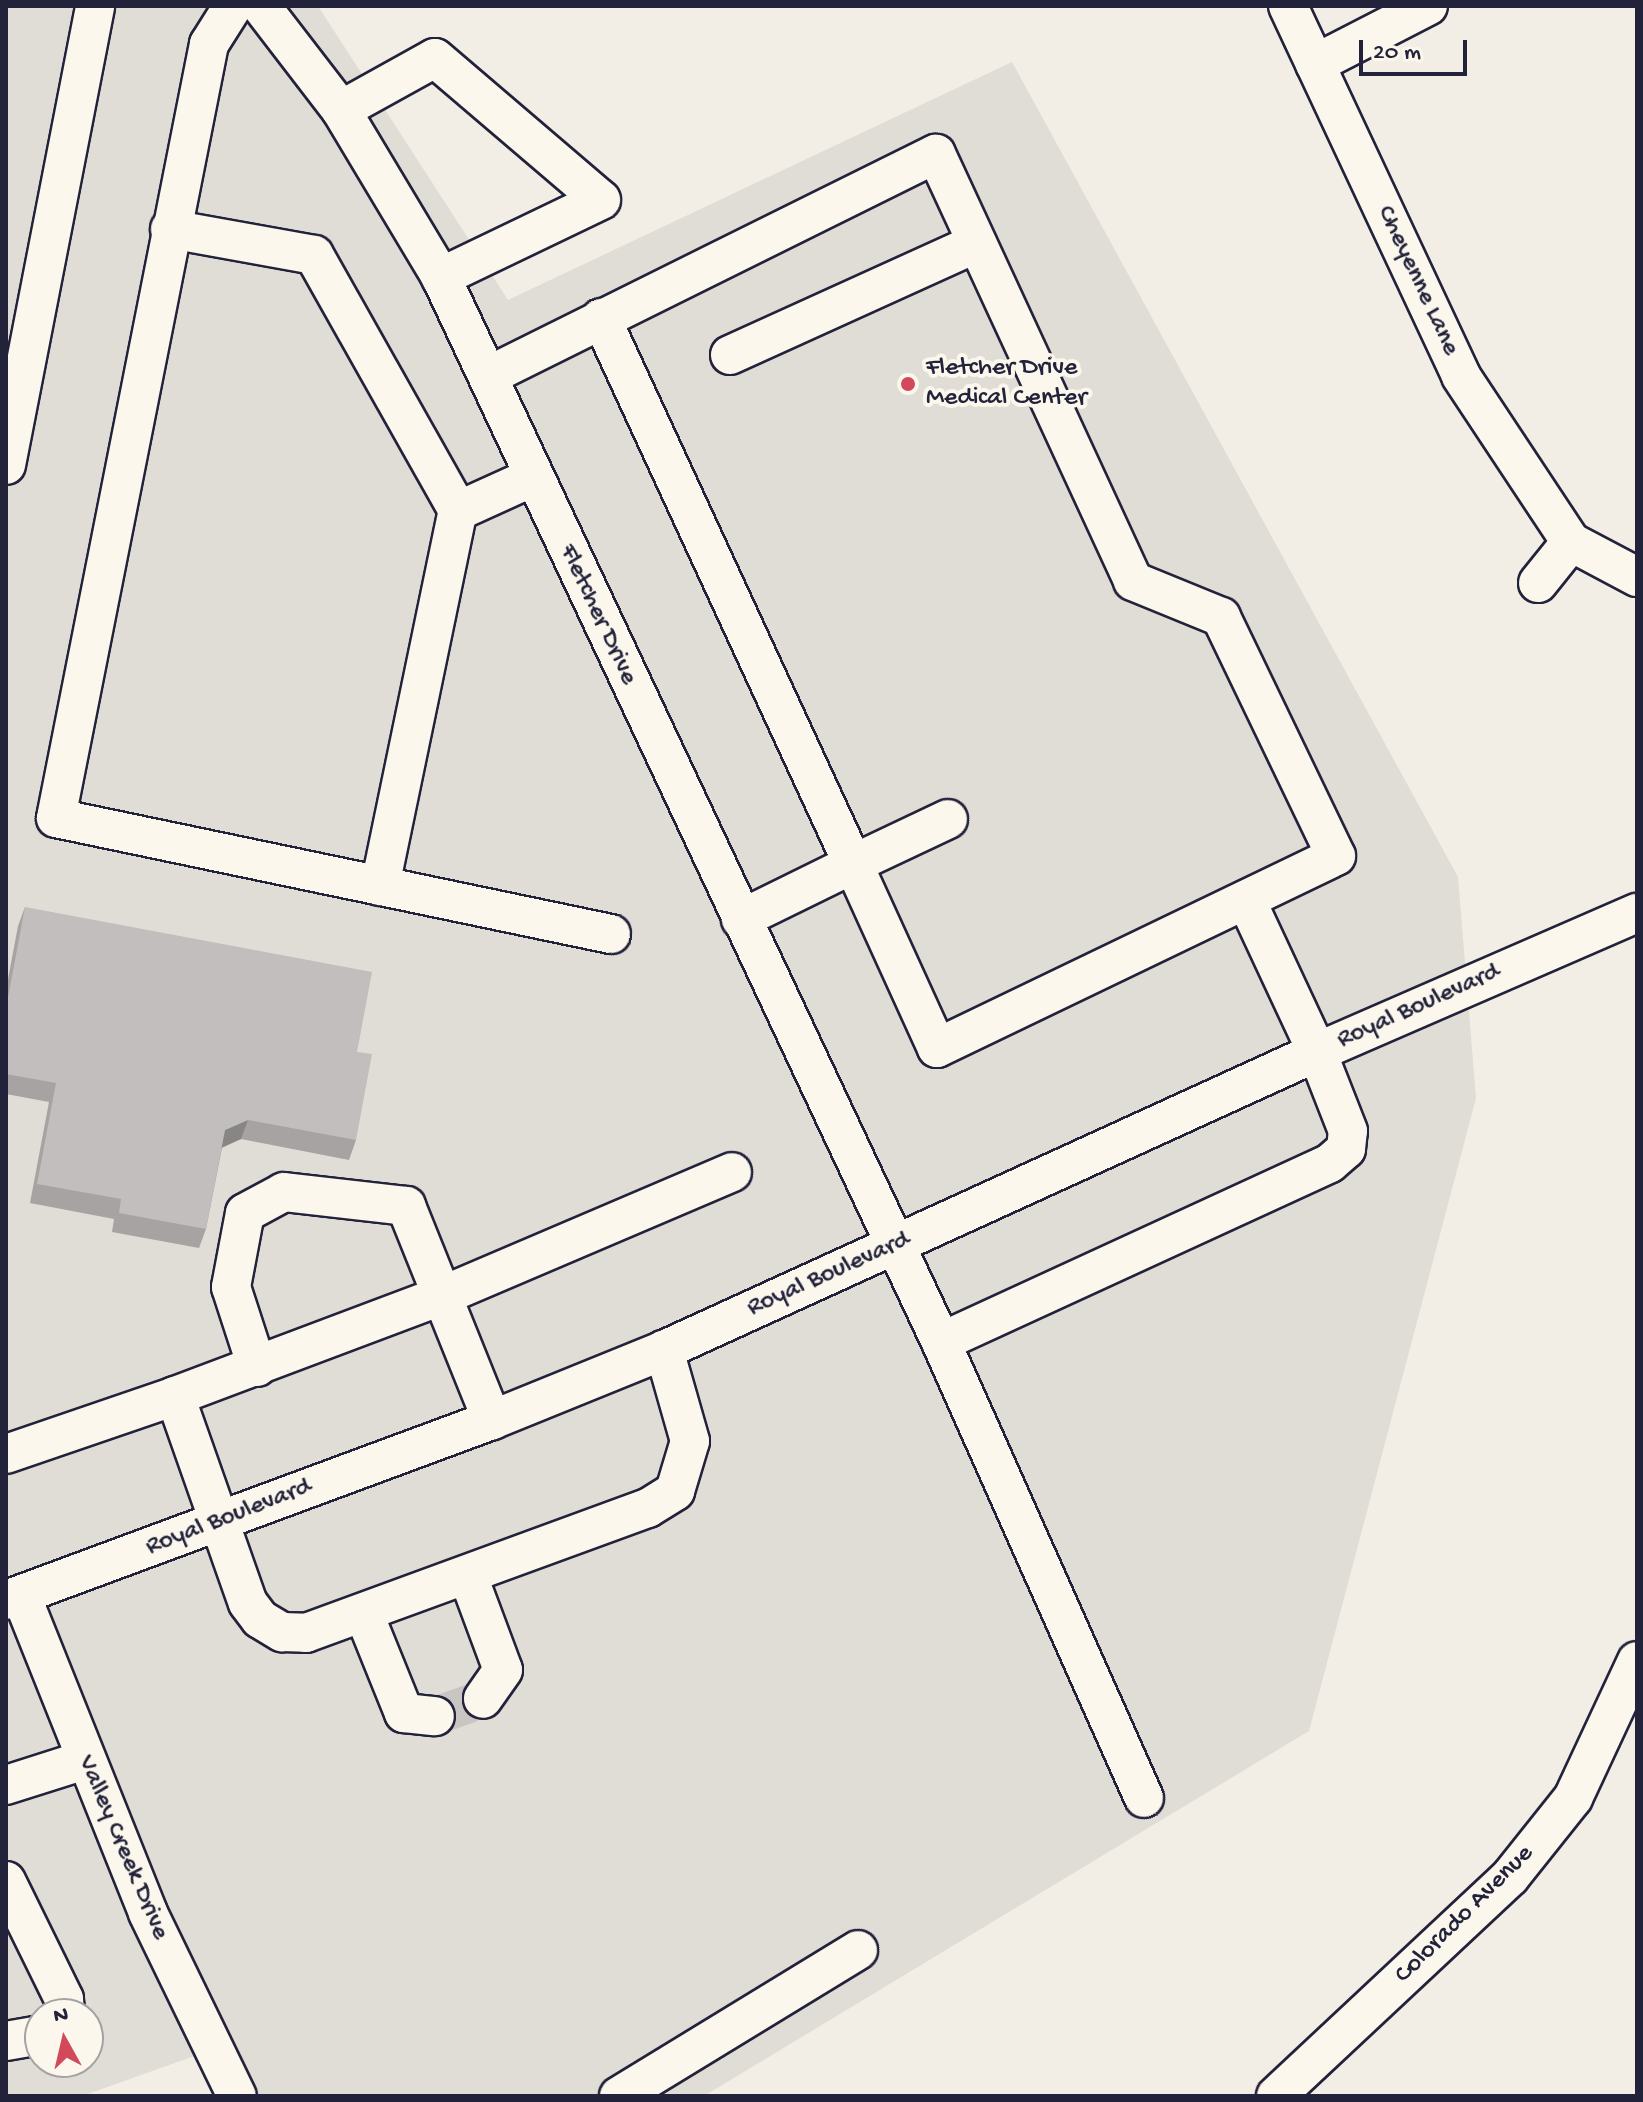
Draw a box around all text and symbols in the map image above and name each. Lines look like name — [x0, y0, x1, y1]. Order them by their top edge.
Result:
scale bar — [1363, 24, 1471, 74]
text: 20 m — [1373, 39, 1421, 68]
street label: Cheyenne Lane — [1369, 201, 1465, 361]
place label: Fletcher Drive Medical Center — [926, 353, 1087, 414]
marker: Fletcher Drive Medical Center — [897, 373, 919, 395]
street label: Fletcher Drive — [551, 540, 643, 690]
street label: Royal Boulevard — [1333, 957, 1505, 1057]
street label: Royal Boulevard — [743, 1225, 915, 1325]
street label: Royal Boulevard — [142, 1472, 316, 1564]
street label: Valley Creek Drive — [69, 1751, 175, 1945]
street label: Colorado Avenue — [1389, 1839, 1541, 1991]
north arrow — [24, 1998, 104, 2078]
text: N — [52, 2002, 70, 2030]

